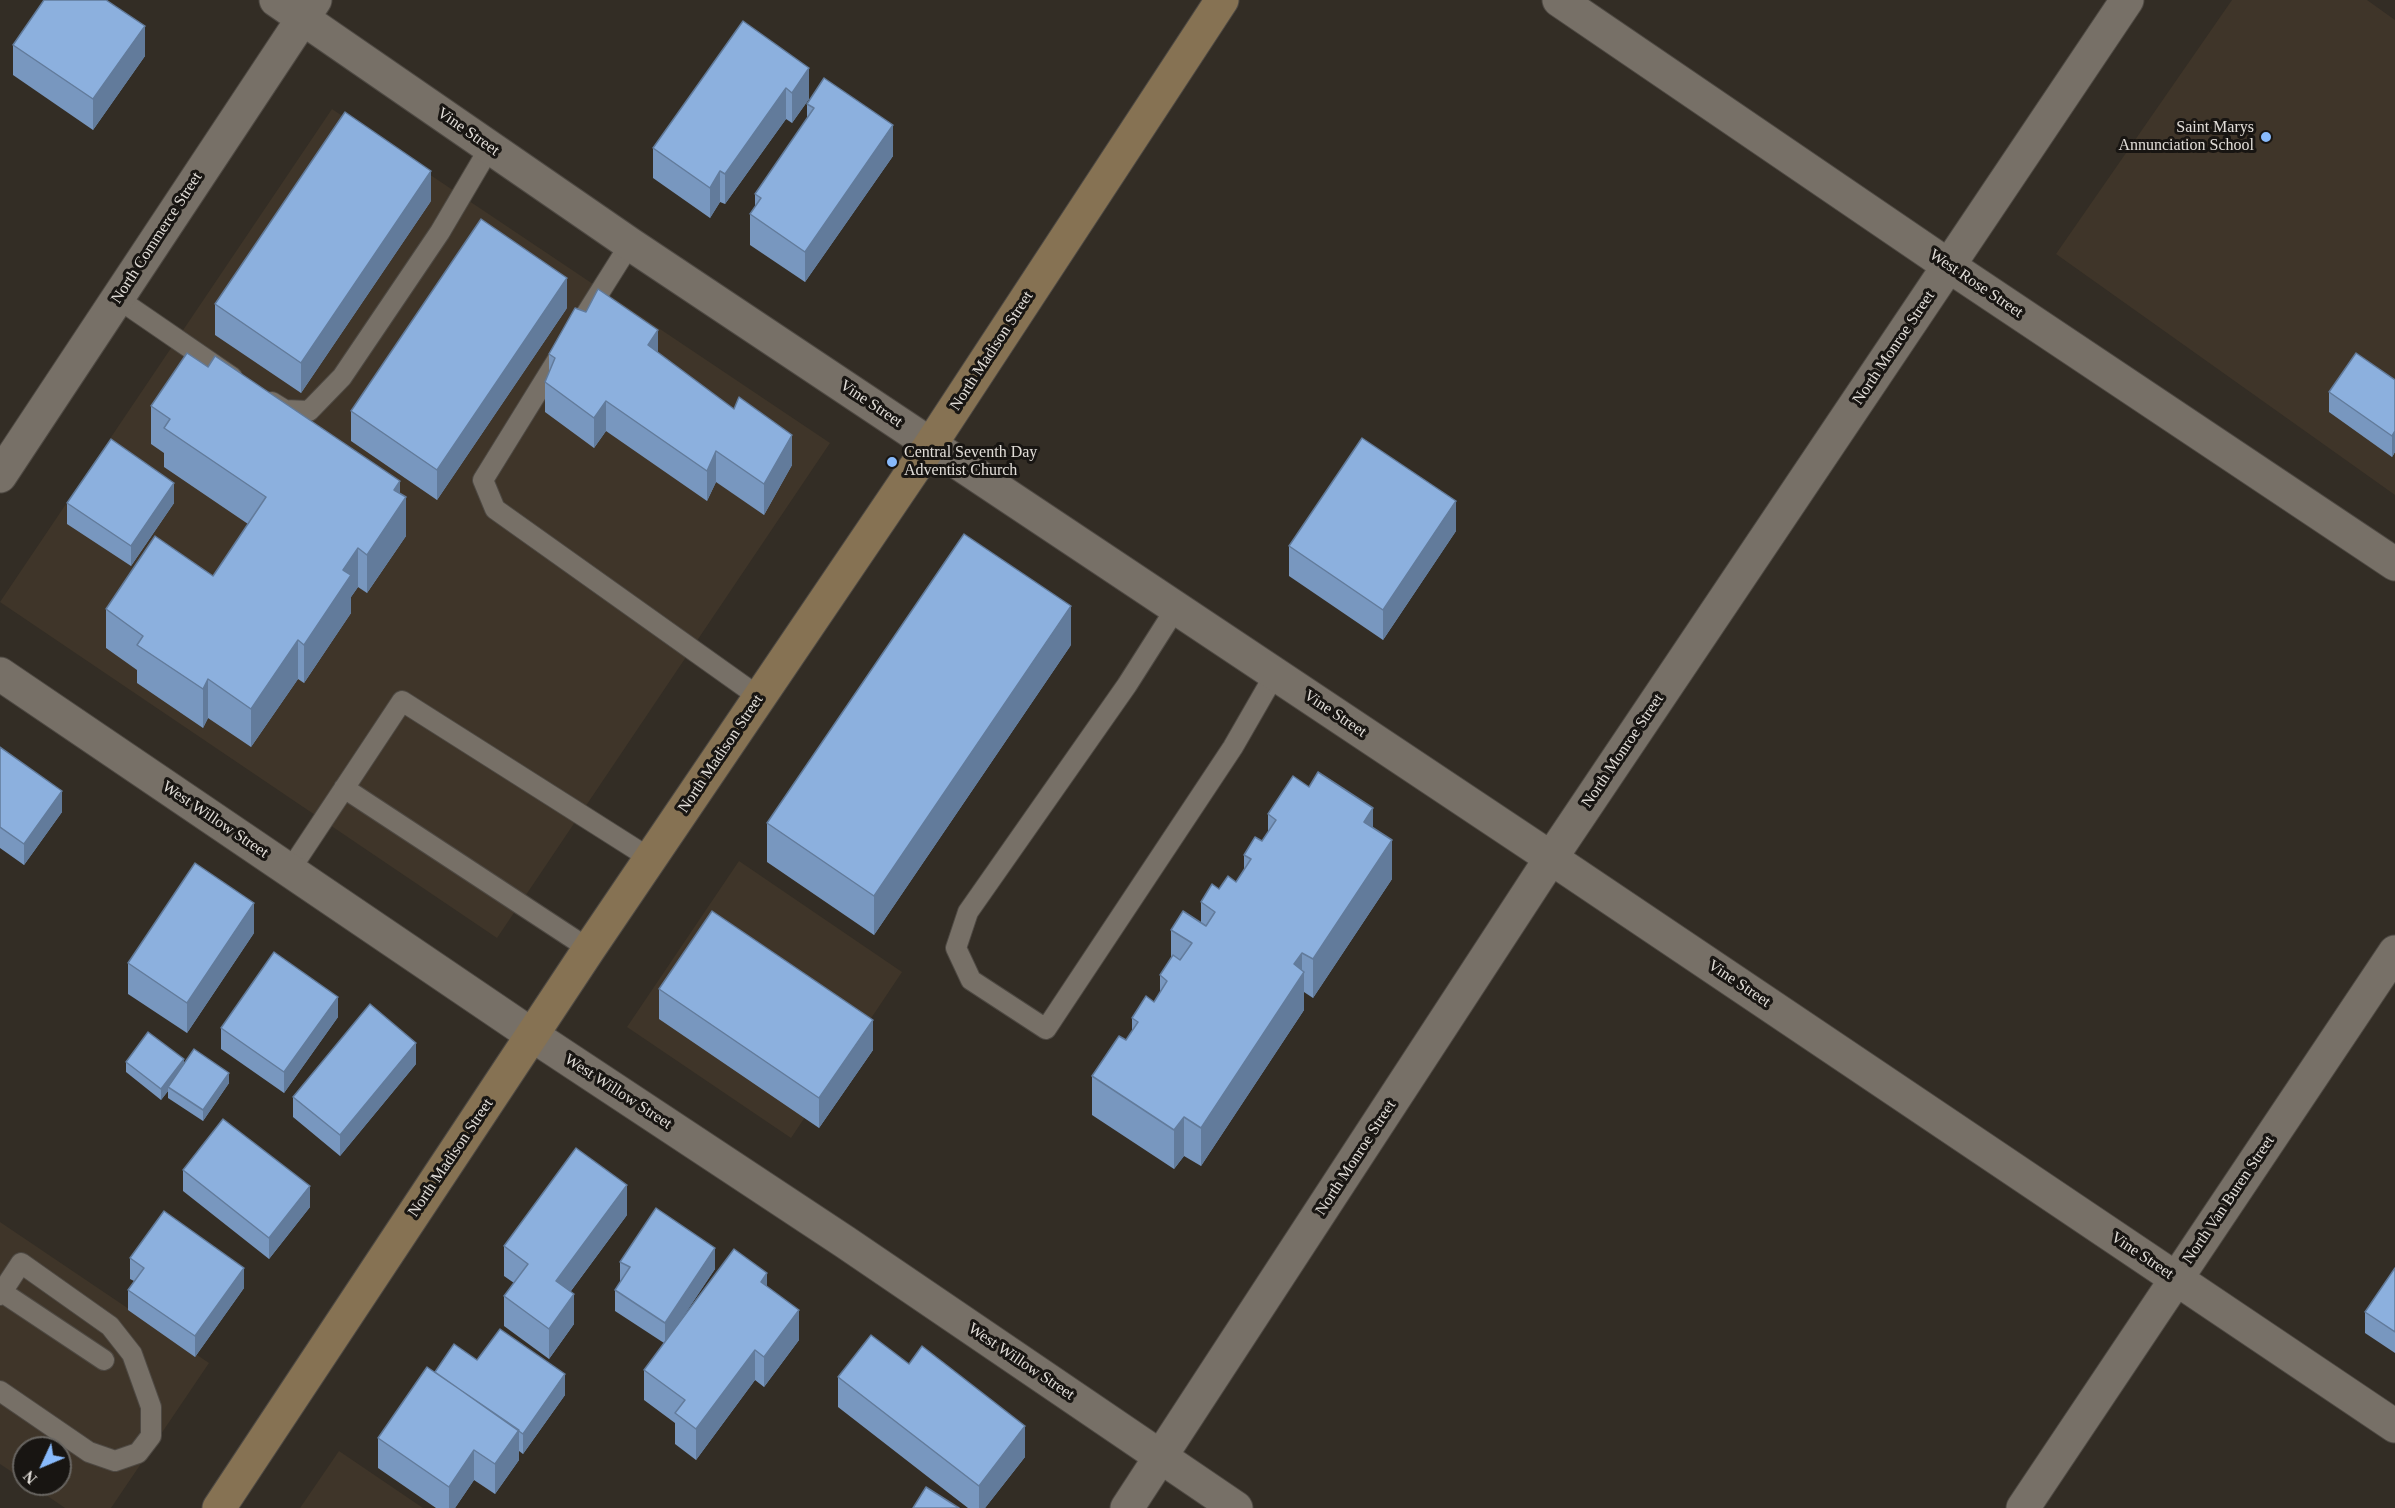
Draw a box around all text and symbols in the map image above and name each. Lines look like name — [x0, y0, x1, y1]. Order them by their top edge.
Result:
street label: Vine Street — [433, 104, 503, 160]
place label: Saint Marys Annunciation School — [2118, 118, 2254, 156]
marker: Saint Marys Annunciation School — [2259, 130, 2273, 144]
street label: North Commerce Street — [107, 169, 207, 307]
street label: West Rose Street — [1925, 246, 2027, 322]
street label: North Monroe Street — [1849, 287, 1939, 409]
street label: North Madison Street — [946, 288, 1038, 414]
street label: Vine Street — [836, 376, 906, 432]
place label: Central Seventh Day Adventist Church — [904, 443, 1037, 481]
marker: Central Seventh Day Adventist Church — [885, 455, 899, 469]
street label: Vine Street — [1300, 686, 1370, 742]
street label: North Monroe Street — [1578, 690, 1668, 812]
street label: North Madison Street — [674, 691, 768, 817]
street label: West Willow Street — [158, 777, 272, 863]
street label: Vine Street — [1704, 956, 1774, 1012]
street label: West Willow Street — [561, 1050, 675, 1134]
street label: North Madison Street — [404, 1095, 498, 1221]
street label: North Monroe Street — [1312, 1097, 1400, 1219]
street label: North Van Buren Street — [2179, 1132, 2279, 1268]
street label: Vine Street — [2107, 1228, 2177, 1284]
street label: West Willow Street — [964, 1319, 1078, 1405]
north arrow — [12, 1436, 72, 1496]
text: N — [20, 1467, 40, 1488]

